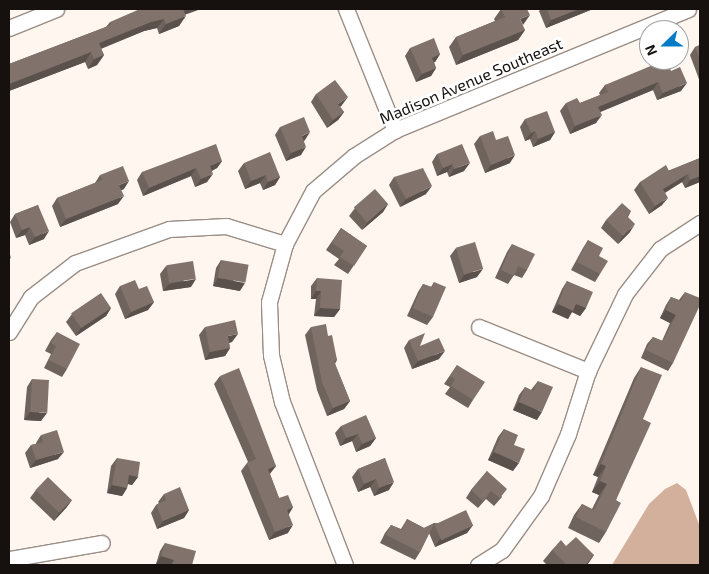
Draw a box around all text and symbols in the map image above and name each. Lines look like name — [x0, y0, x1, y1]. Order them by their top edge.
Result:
north arrow — [639, 20, 689, 70]
street label: Madison Avenue Southeast — [376, 34, 566, 128]
text: N — [641, 43, 660, 58]

